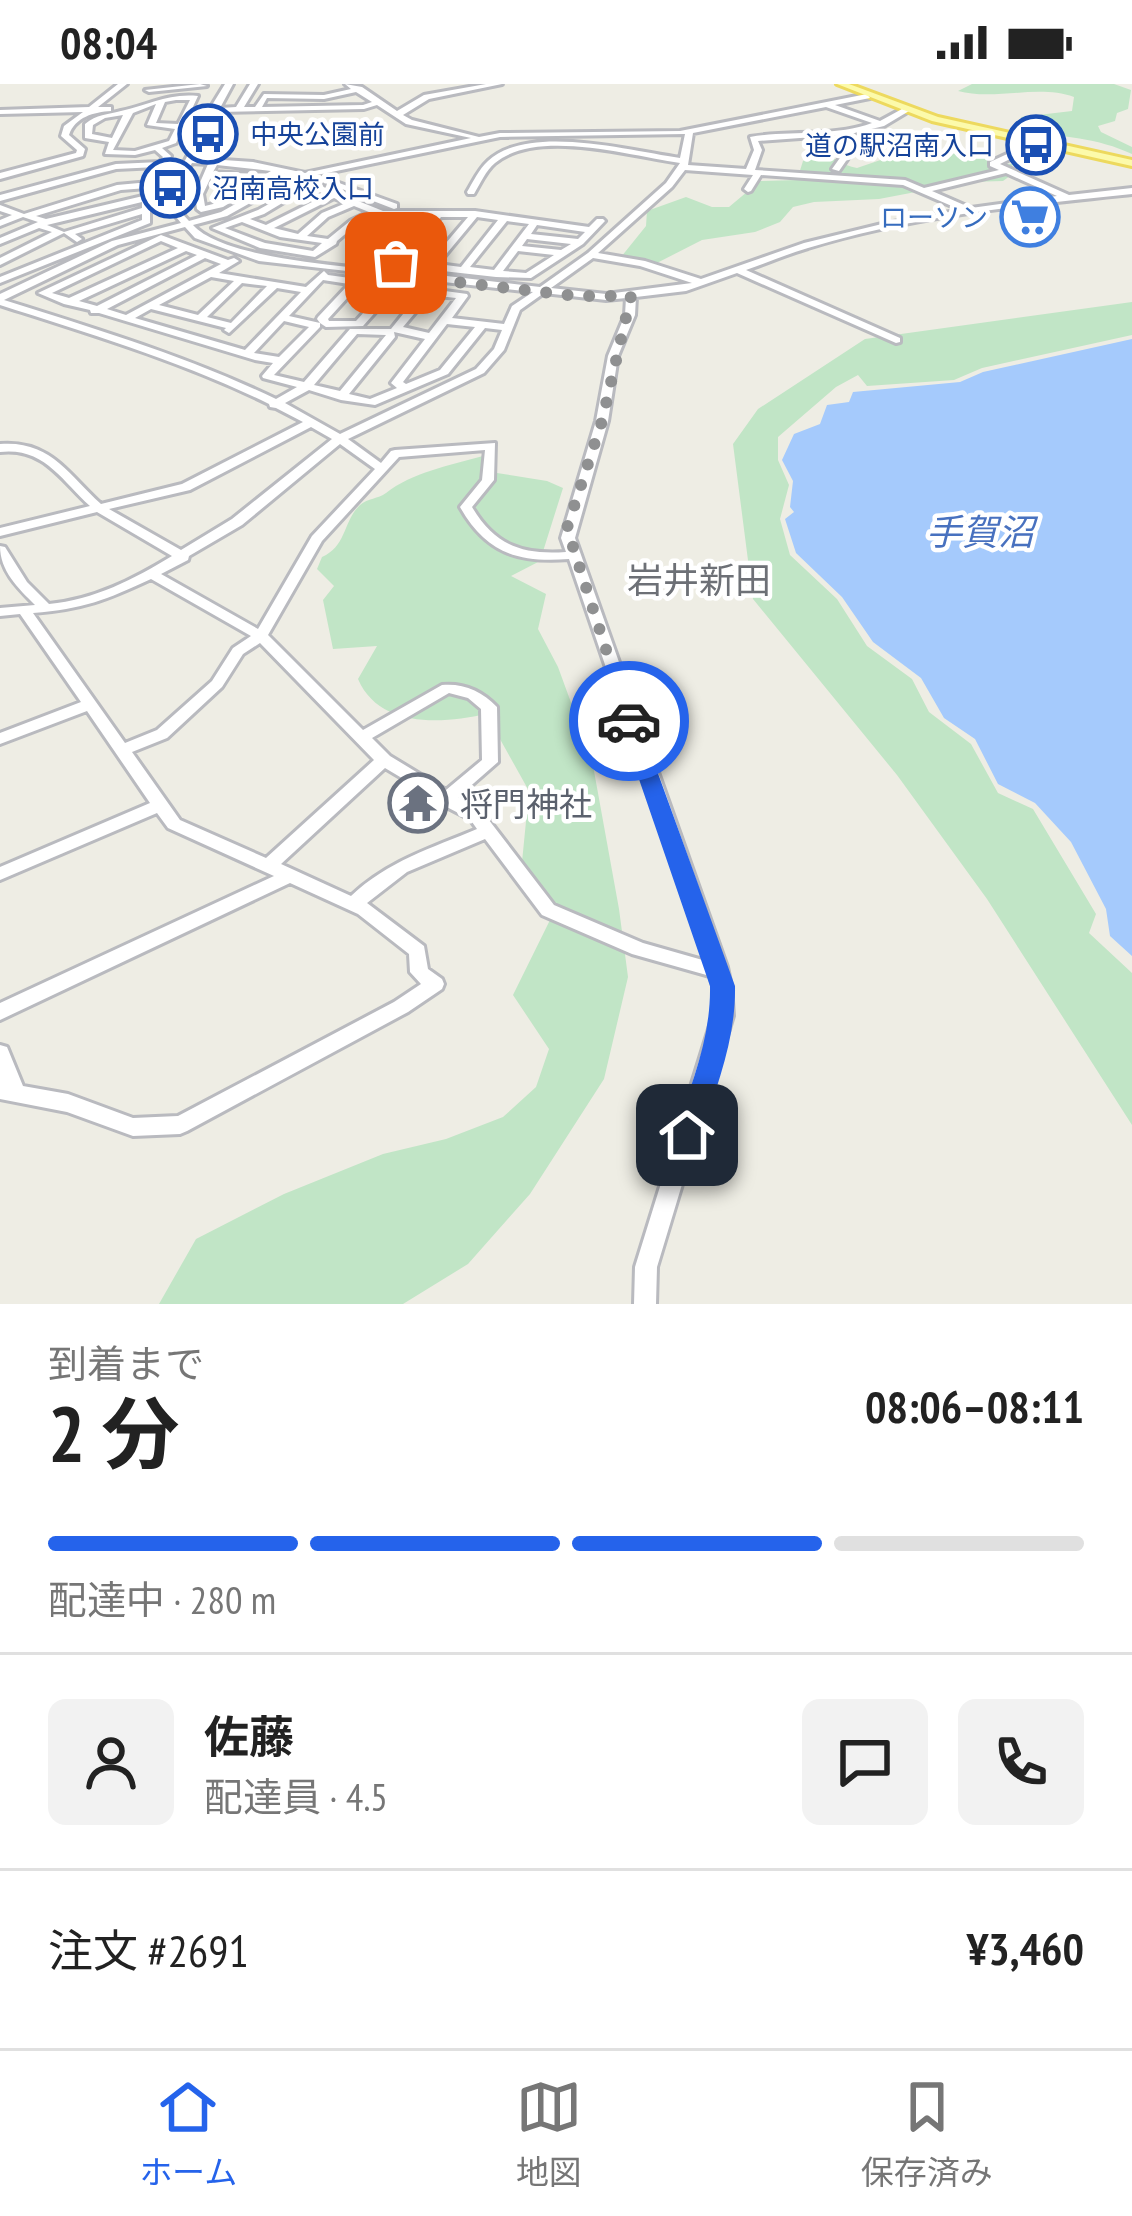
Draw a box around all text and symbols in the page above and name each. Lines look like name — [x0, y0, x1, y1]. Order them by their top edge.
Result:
text: 08:04 — [60, 13, 157, 71]
bus stop icon: 中央公園前 — [177, 103, 239, 165]
bus stop icon: 道の駅沼南入口 — [1005, 114, 1067, 176]
place label: 中央公園前 — [250, 117, 385, 151]
place label: 道の駅沼南入口 — [805, 128, 994, 162]
bus stop icon: 沼南高校入口 — [139, 157, 201, 219]
place label: 沼南高校入口 — [212, 171, 374, 205]
supermarket icon: ローソン — [999, 186, 1061, 248]
place label: ローソン — [880, 200, 988, 234]
pin — [345, 212, 447, 314]
icon: bag — [363, 230, 429, 296]
water label: 手賀沼 — [926, 508, 1039, 555]
district label: 岩井新田 — [627, 556, 771, 603]
courier — [569, 661, 689, 781]
icon: car — [596, 688, 662, 754]
temple icon: 将門神社 — [387, 772, 449, 834]
place label: 将門神社 — [460, 782, 592, 825]
pin — [636, 1084, 738, 1186]
icon: home — [654, 1102, 720, 1168]
text: 到着まで — [48, 1338, 204, 1389]
text: 08:06–08:11 — [865, 1377, 1084, 1435]
text: 2 分 — [48, 1383, 179, 1484]
text: 配達中 · 280 m — [48, 1574, 276, 1625]
button: person — [48, 1699, 174, 1825]
button: chat — [802, 1699, 928, 1825]
button: phone — [958, 1699, 1084, 1825]
text: 佐藤 — [204, 1707, 294, 1765]
text: 配達員 · 4.5 — [204, 1771, 388, 1822]
text: ¥3,460 — [967, 1919, 1084, 1977]
text: 注文 #2691 — [48, 1921, 249, 1979]
tab: ホーム — [139, 2074, 237, 2194]
tab: 地図 — [516, 2074, 582, 2194]
tab: 保存済み — [861, 2074, 993, 2194]

